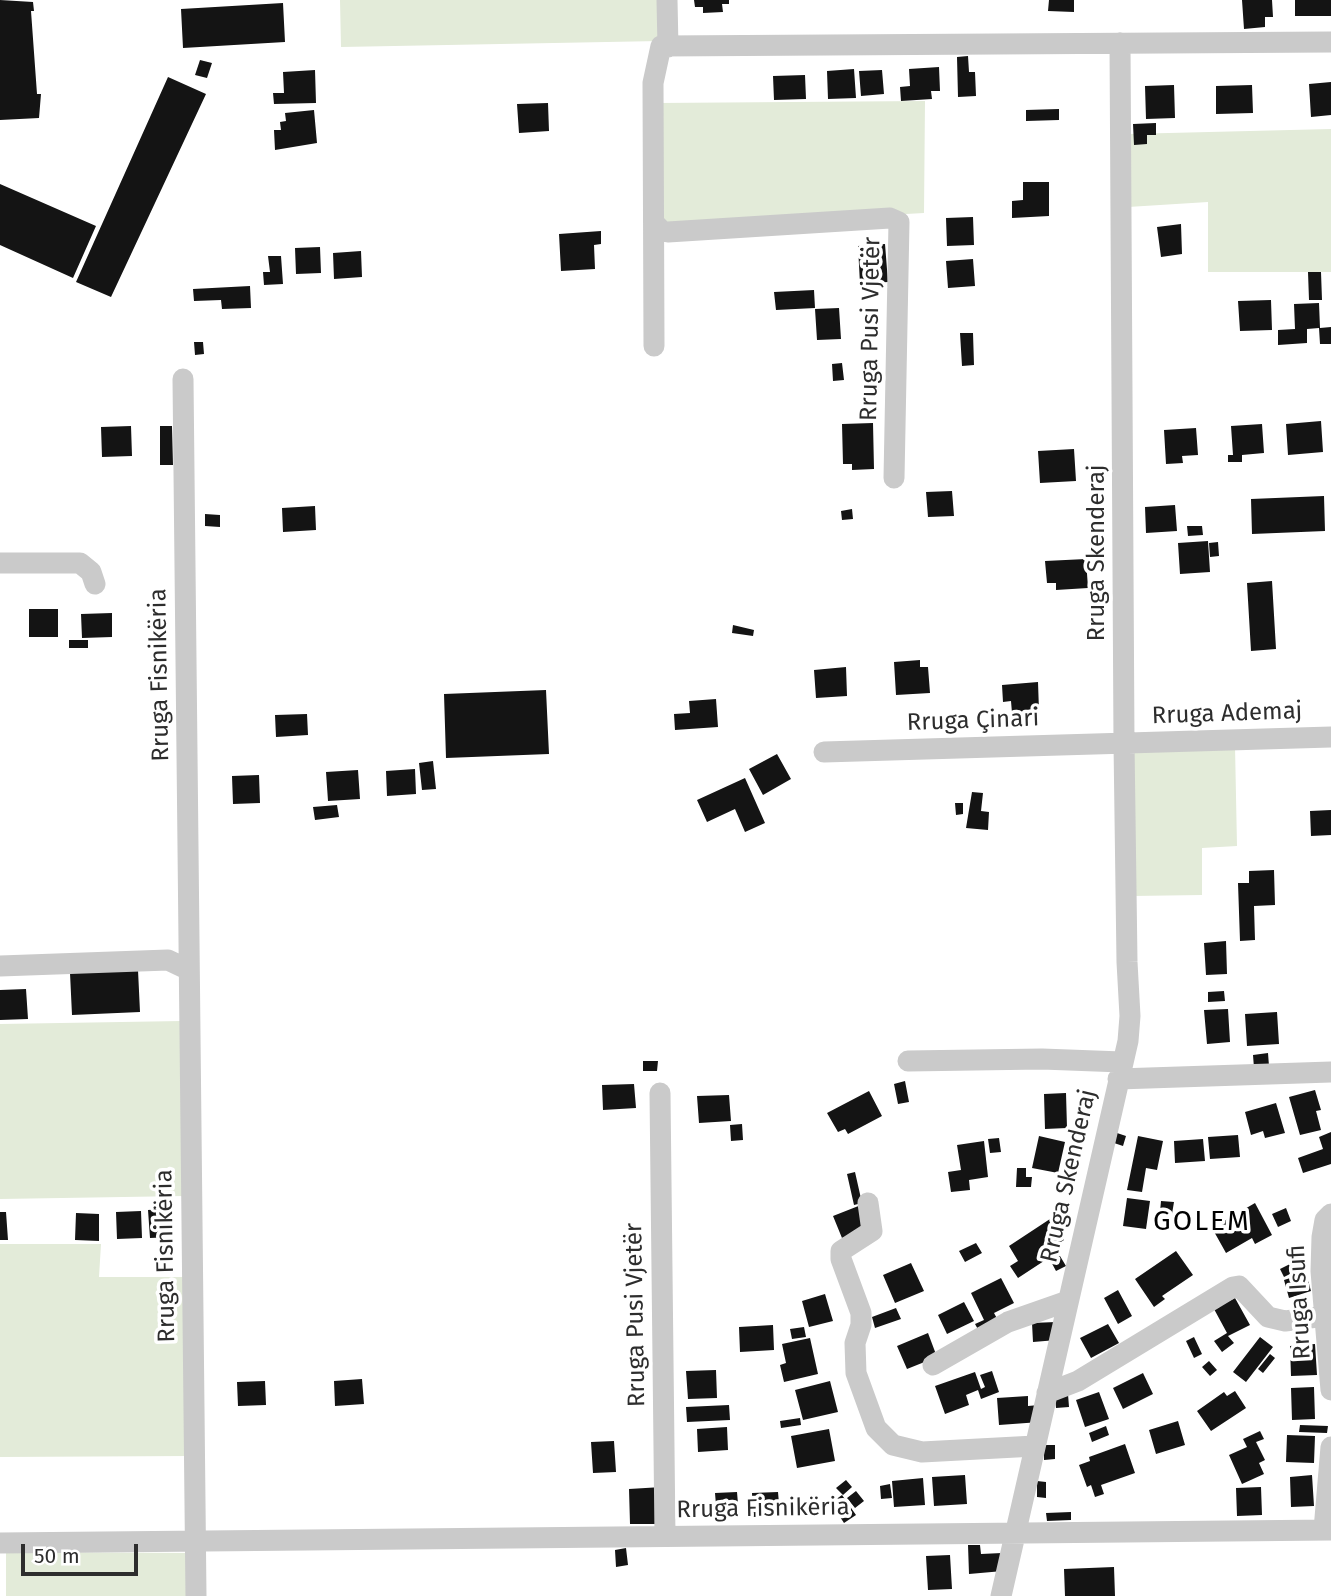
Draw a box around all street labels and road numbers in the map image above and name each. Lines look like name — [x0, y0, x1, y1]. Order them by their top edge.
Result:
street label: Rruga Pusi Vjetër — [855, 237, 887, 421]
street label: Rruga Skenderaj — [1083, 465, 1111, 641]
street label: Rruga Fisnikëria — [144, 588, 176, 762]
street label: Rruga Ademaj — [1151, 697, 1303, 731]
street label: Rruga Çinari — [906, 704, 1040, 738]
street label: Rruga Skenderaj — [1035, 1087, 1103, 1265]
street label: Rruga Fisnikëria — [150, 1169, 182, 1343]
street label: Rruga Pusi Vjetër — [620, 1223, 652, 1407]
street label: Rruga Isufi — [1283, 1244, 1317, 1360]
street label: Rruga Fisnikëria — [676, 1493, 850, 1525]

